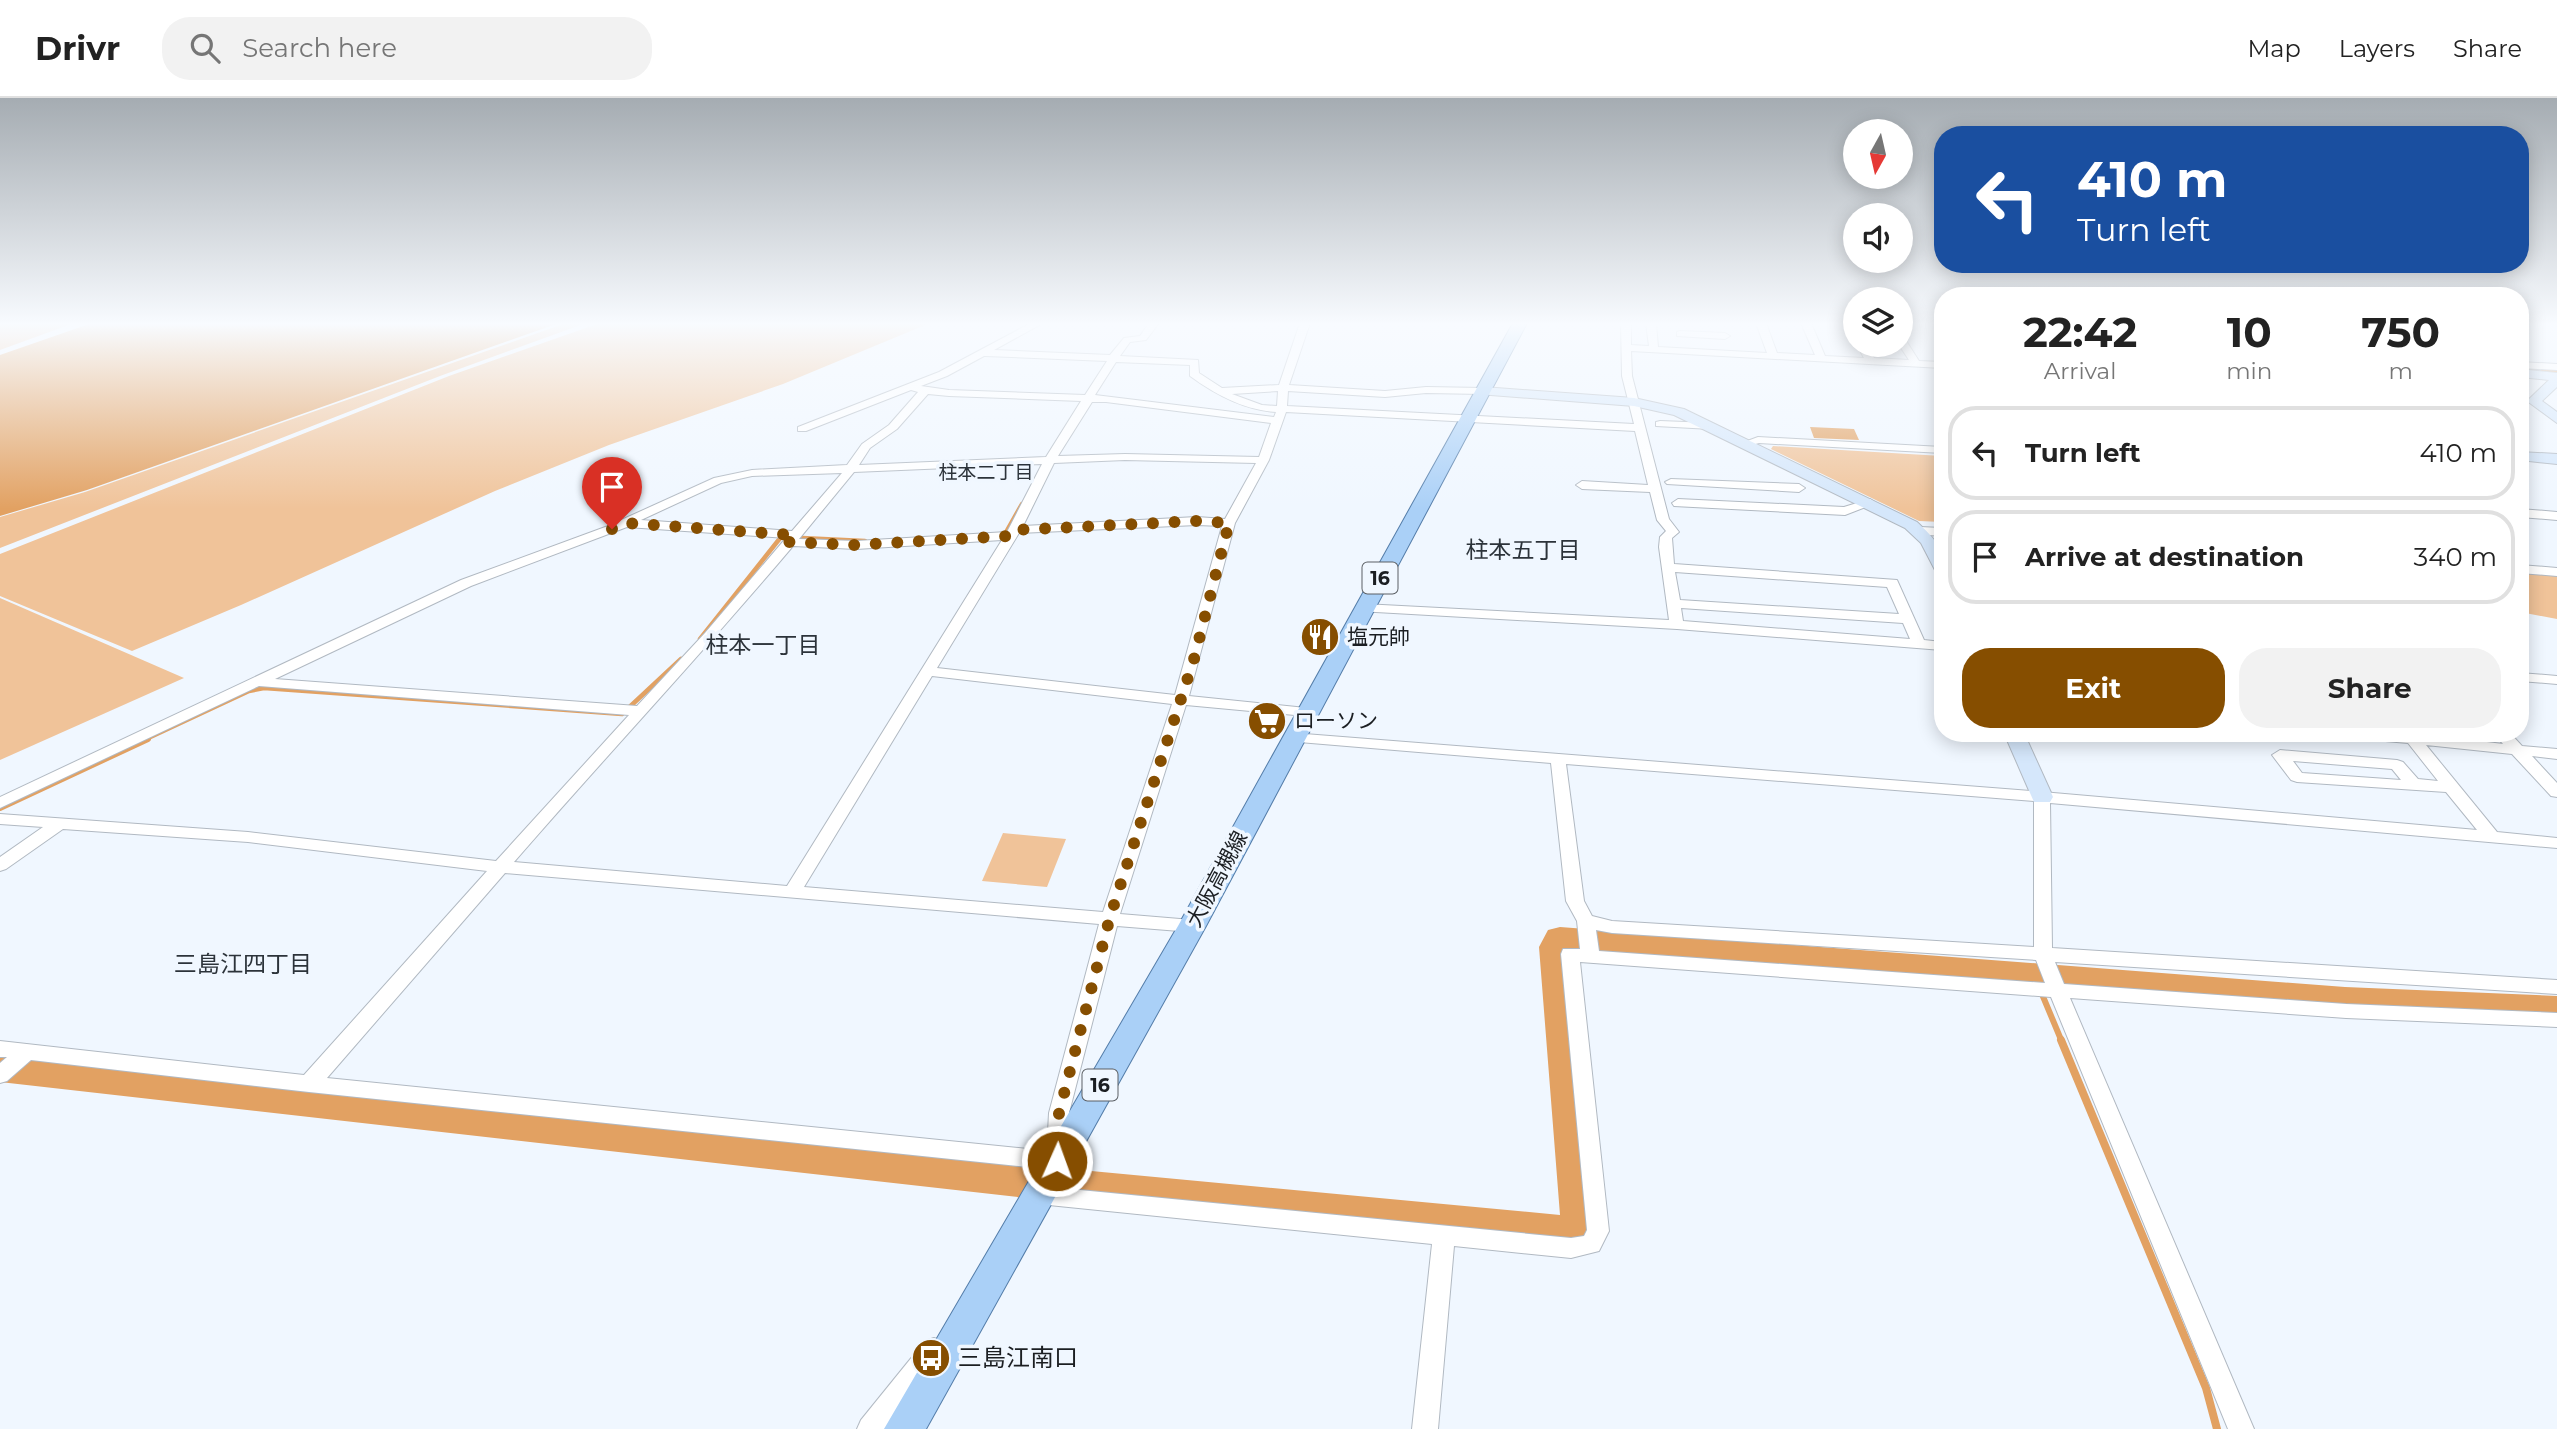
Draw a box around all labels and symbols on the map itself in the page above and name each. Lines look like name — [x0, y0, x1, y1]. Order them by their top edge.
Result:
north arrow — [1843, 119, 1913, 189]
pin — [582, 457, 642, 529]
district label: 柱本二丁目 — [938, 461, 1034, 484]
district label: 柱本五丁目 — [1466, 536, 1581, 564]
road number: 16 — [1362, 562, 1398, 593]
restaurant icon: 塩元帥 — [1299, 616, 1341, 658]
place label: 塩元帥 — [1347, 624, 1410, 649]
district label: 柱本一丁目 — [706, 631, 821, 659]
supermarket icon: ローソン — [1246, 700, 1288, 742]
place label: ローソン — [1294, 708, 1378, 733]
street label: 大阪高槻線 — [1181, 827, 1252, 931]
district label: 三島江四丁目 — [174, 950, 312, 978]
road number: 16 — [1082, 1070, 1118, 1100]
position arrow — [1020, 1124, 1094, 1198]
bus stop icon: 三島江南口 — [910, 1337, 952, 1379]
place label: 三島江南口 — [958, 1343, 1078, 1372]

